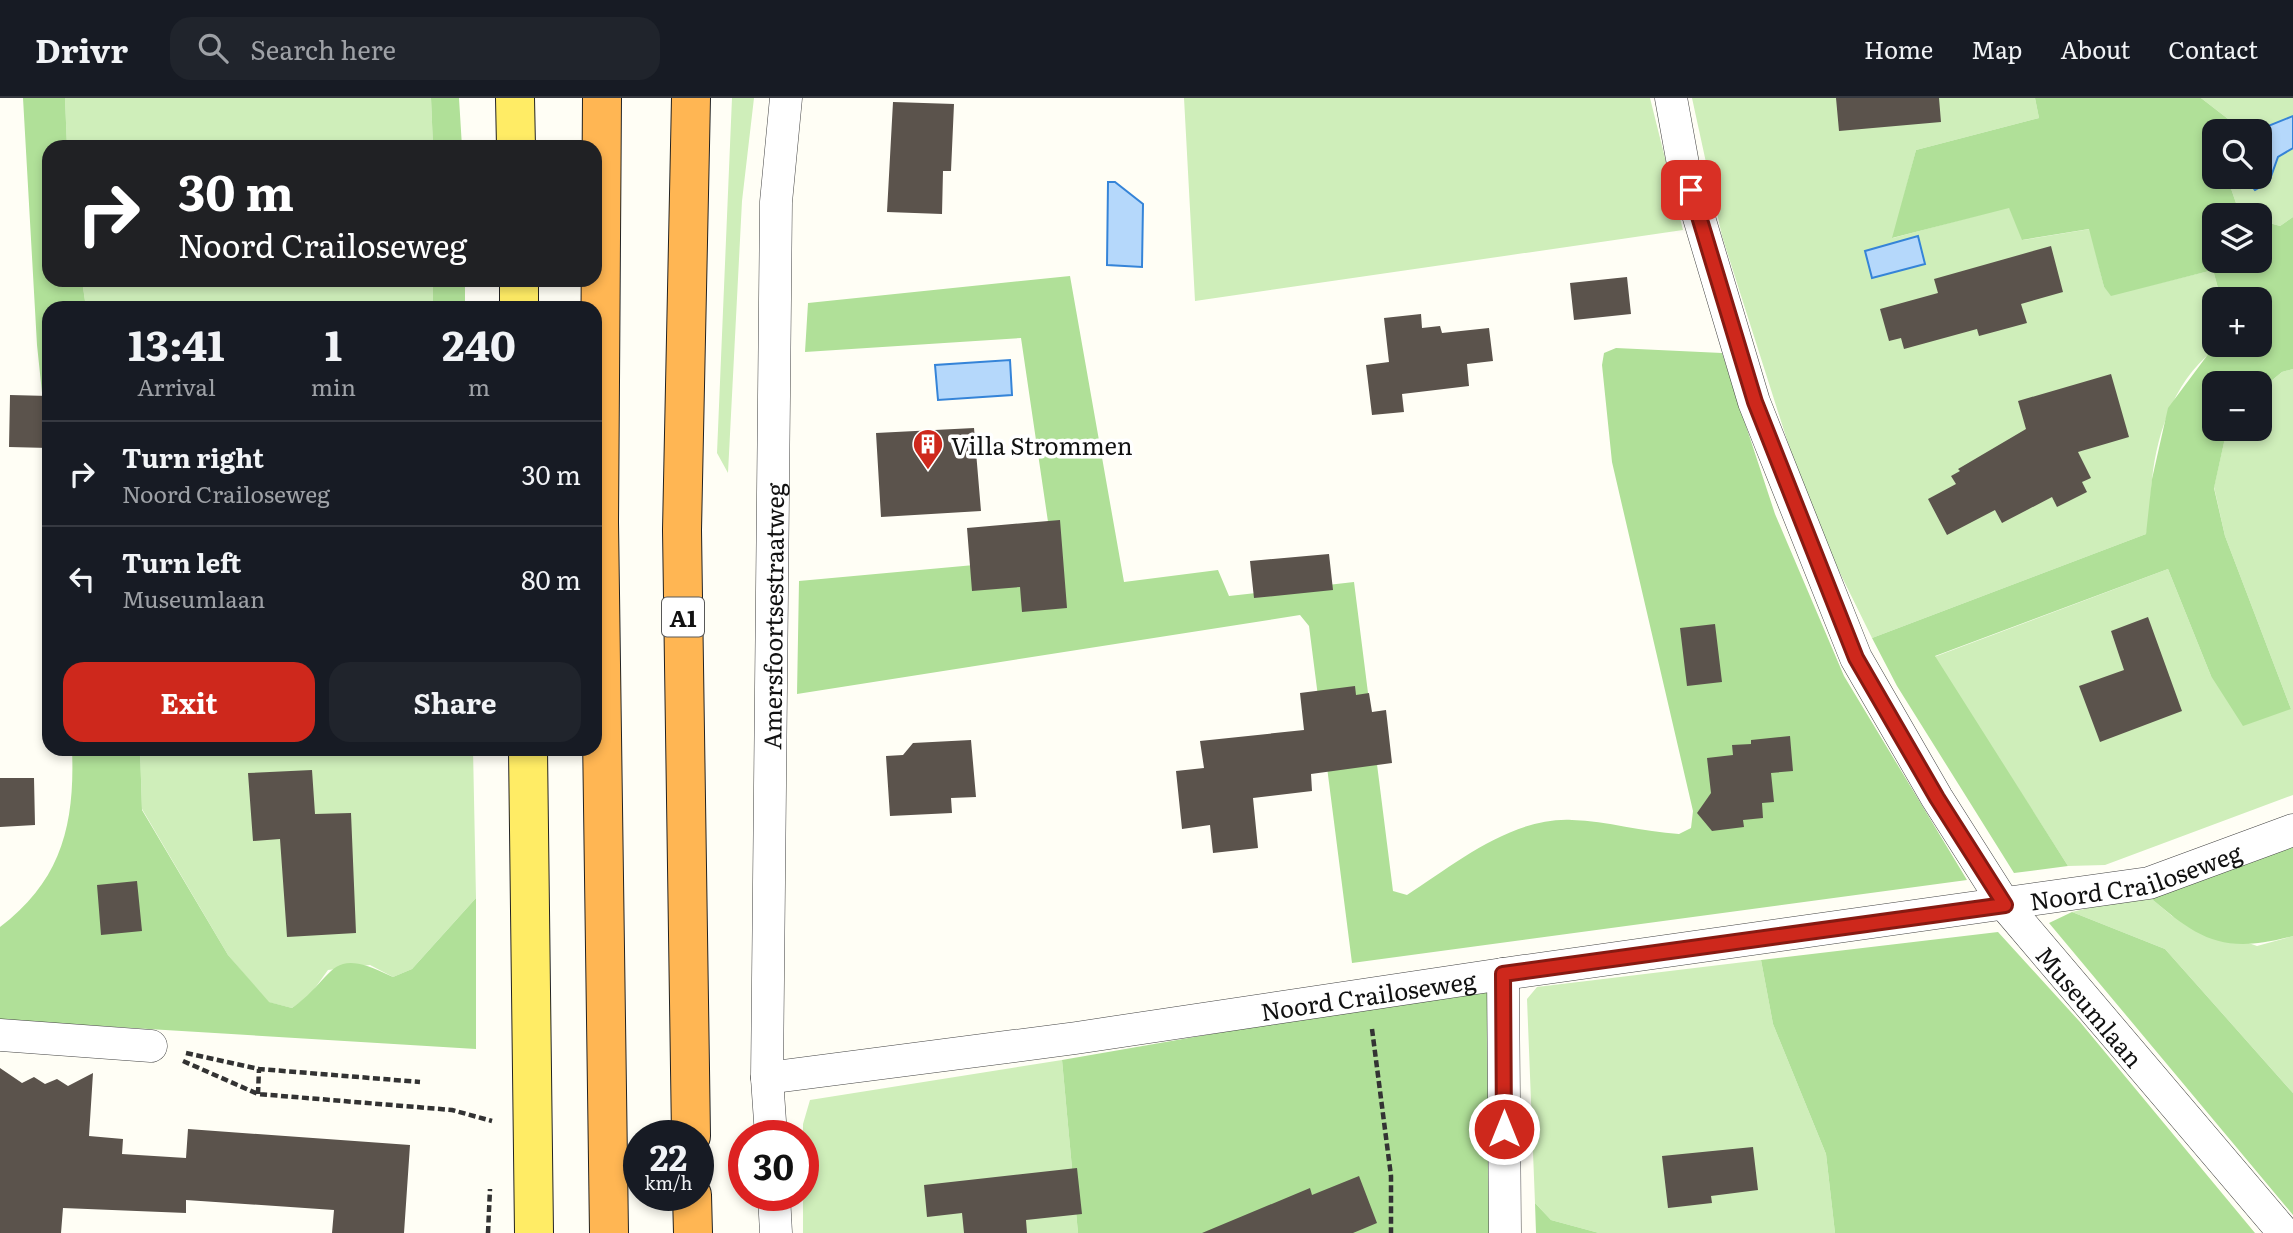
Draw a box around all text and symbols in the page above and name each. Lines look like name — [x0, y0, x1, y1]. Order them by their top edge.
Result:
search box — [170, 17, 660, 80]
text: Drivr — [35, 24, 128, 73]
icon: search — [194, 29, 232, 67]
text: Search here — [250, 29, 396, 68]
text: Home — [1864, 31, 1933, 66]
text: Map — [1971, 31, 2022, 66]
text: About — [2060, 31, 2130, 66]
text: Contact — [2168, 31, 2258, 66]
map controls — [2202, 119, 2272, 441]
button: search — [2202, 119, 2272, 189]
text: 30 m — [178, 153, 294, 226]
pin — [1661, 160, 1721, 220]
icon: right — [63, 168, 154, 259]
icon: arrive — [1672, 171, 1710, 209]
button: layers — [2202, 203, 2272, 273]
text: Noord Crailoseweg — [178, 220, 467, 268]
button: + — [2202, 287, 2272, 357]
text: 13:41 — [128, 312, 225, 374]
text: 1 — [325, 312, 342, 374]
text: 240 — [442, 312, 516, 374]
text: Arrival — [137, 369, 216, 403]
text: min — [311, 369, 356, 403]
text: m — [468, 369, 490, 403]
button: − — [2202, 371, 2272, 441]
building icon: Villa Strommen — [911, 427, 945, 471]
place label: Villa Strommen — [951, 427, 1133, 462]
text: Turn right — [122, 437, 264, 476]
text: 30 m — [521, 454, 581, 493]
icon: right — [63, 455, 101, 493]
text: Noord Crailoseweg — [122, 476, 330, 510]
street label: Amersfoortsestraatweg — [753, 482, 791, 750]
text: Turn left — [122, 542, 241, 581]
text: 80 m — [521, 559, 581, 598]
icon: left — [63, 560, 101, 598]
text: Museumlaan — [122, 581, 265, 615]
road number: A1 — [662, 597, 704, 636]
button: Exit — [63, 662, 315, 742]
button: Share — [329, 662, 581, 742]
street label: Noord Crailoseweg — [2027, 833, 2247, 917]
street label: Museumlaan — [2029, 938, 2153, 1074]
street label: Noord Crailoseweg — [1258, 961, 1479, 1028]
position arrow — [1467, 1092, 1541, 1166]
speed limit sign: 30 — [728, 1120, 819, 1211]
text: 22 — [650, 1130, 687, 1182]
text: km/h — [645, 1169, 692, 1196]

